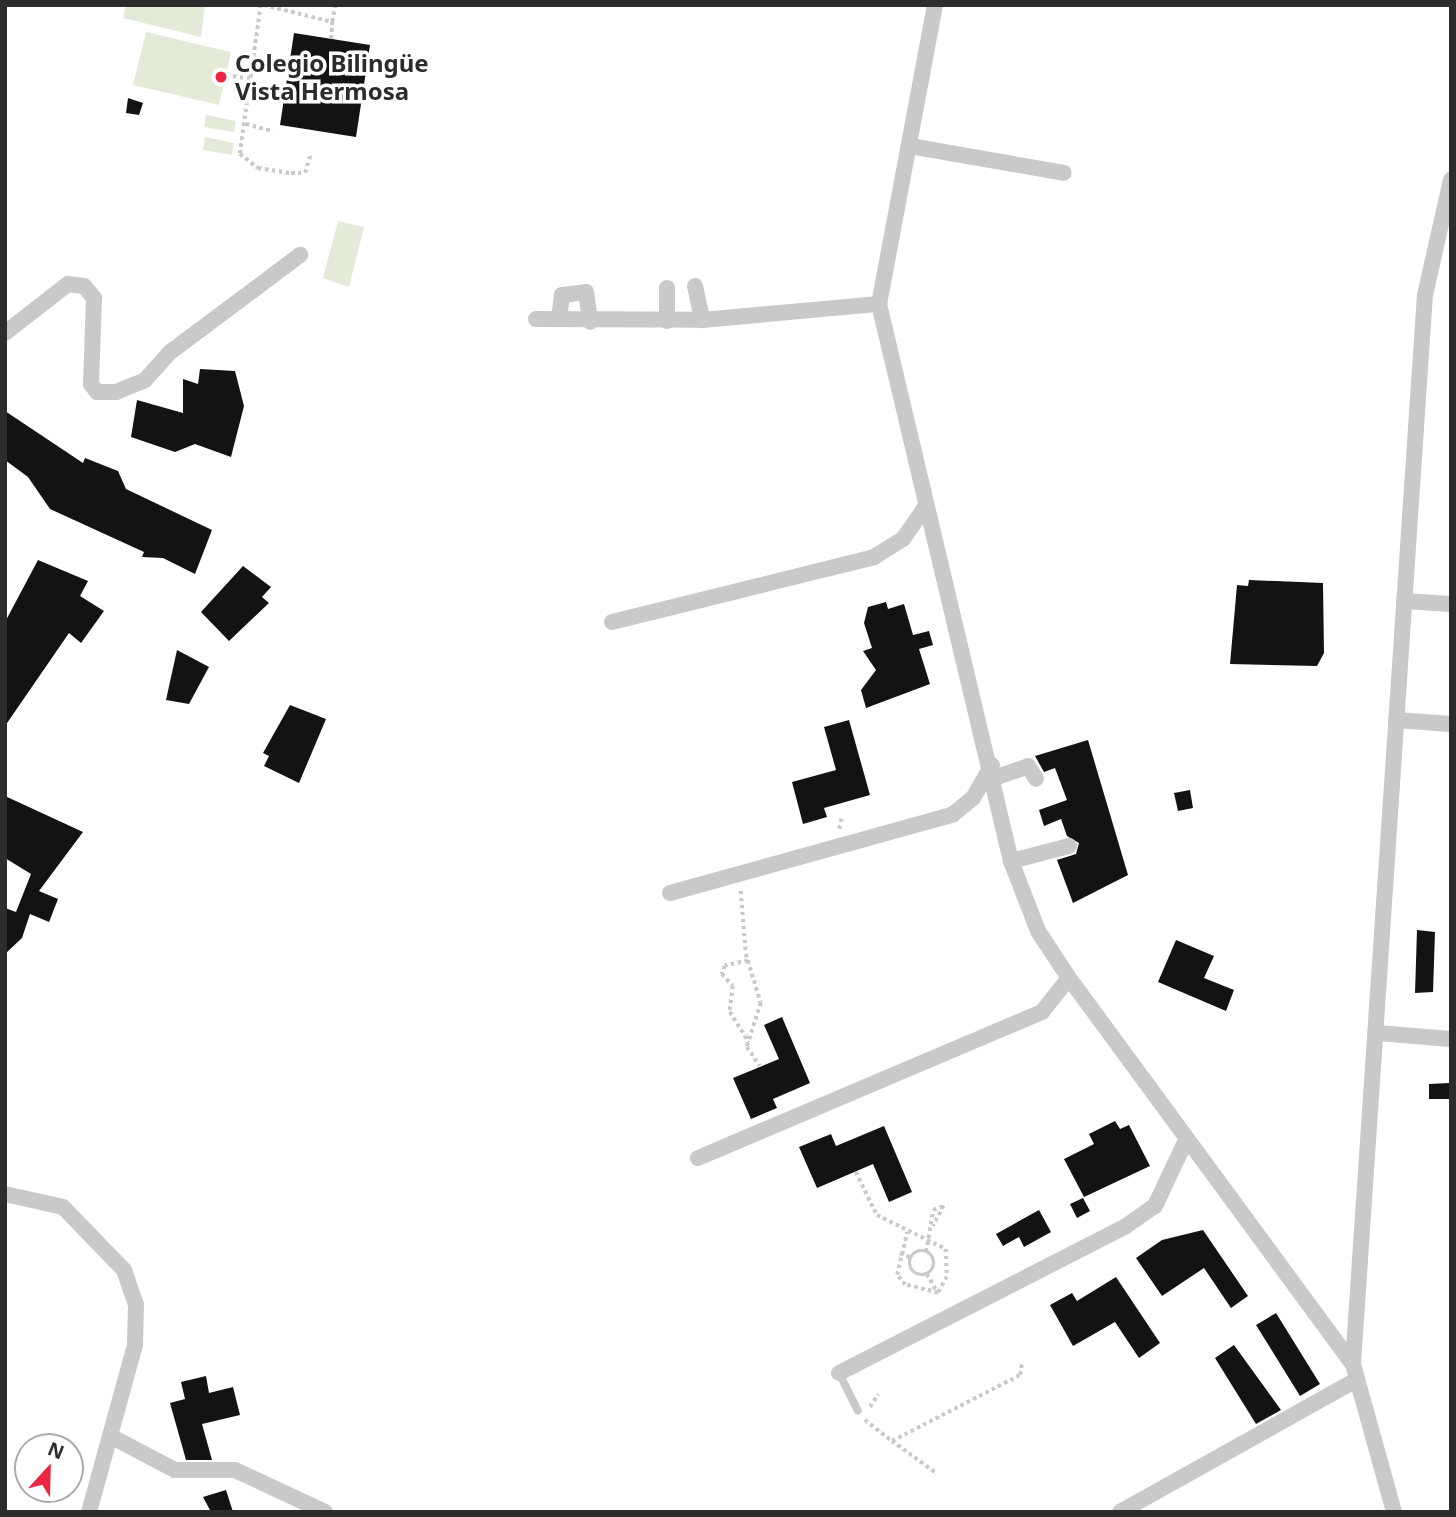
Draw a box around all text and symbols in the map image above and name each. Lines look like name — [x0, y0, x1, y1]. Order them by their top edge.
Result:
place label: Colegio Bilingüe Vista Hermosa — [235, 49, 429, 105]
marker: Colegio Bilingüe Vista Hermosa — [213, 69, 229, 85]
north arrow — [14, 1433, 84, 1503]
text: N — [44, 1435, 68, 1465]

